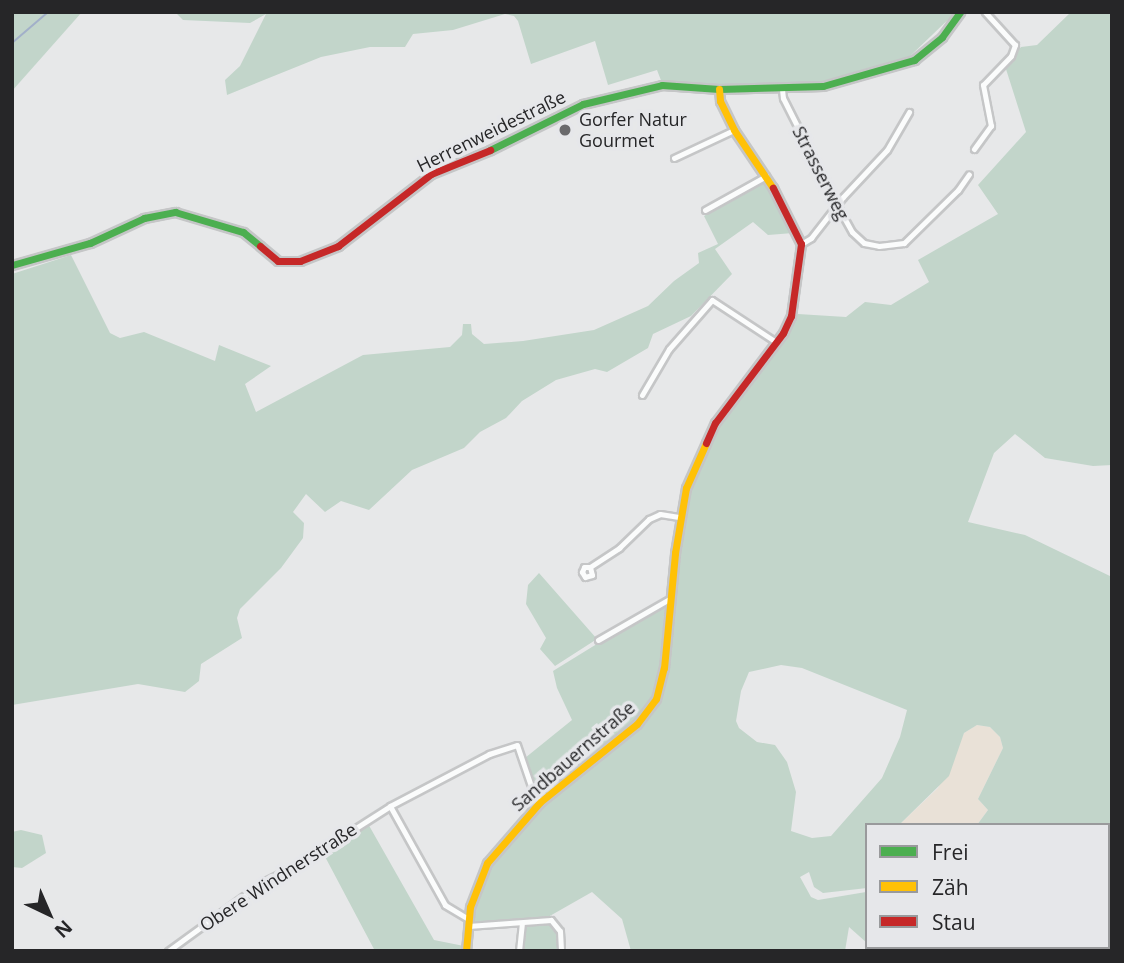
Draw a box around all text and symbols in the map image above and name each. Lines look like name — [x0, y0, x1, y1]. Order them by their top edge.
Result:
street label: Herrenweidestraße — [413, 86, 569, 176]
place label: Gorfer Natur Gourmet — [579, 109, 687, 152]
marker: Gorfer Natur Gourmet — [557, 122, 573, 138]
street label: Strasserweg — [788, 123, 854, 223]
street label: Sandbauernstraße — [507, 697, 639, 815]
street label: Obere Windnerstraße — [196, 818, 360, 936]
legend — [865, 823, 1110, 949]
text: Frei — [932, 838, 969, 866]
text: Zäh — [932, 873, 969, 901]
north arrow — [14, 879, 84, 949]
text: Stau — [932, 908, 976, 936]
text: N — [49, 914, 78, 944]

